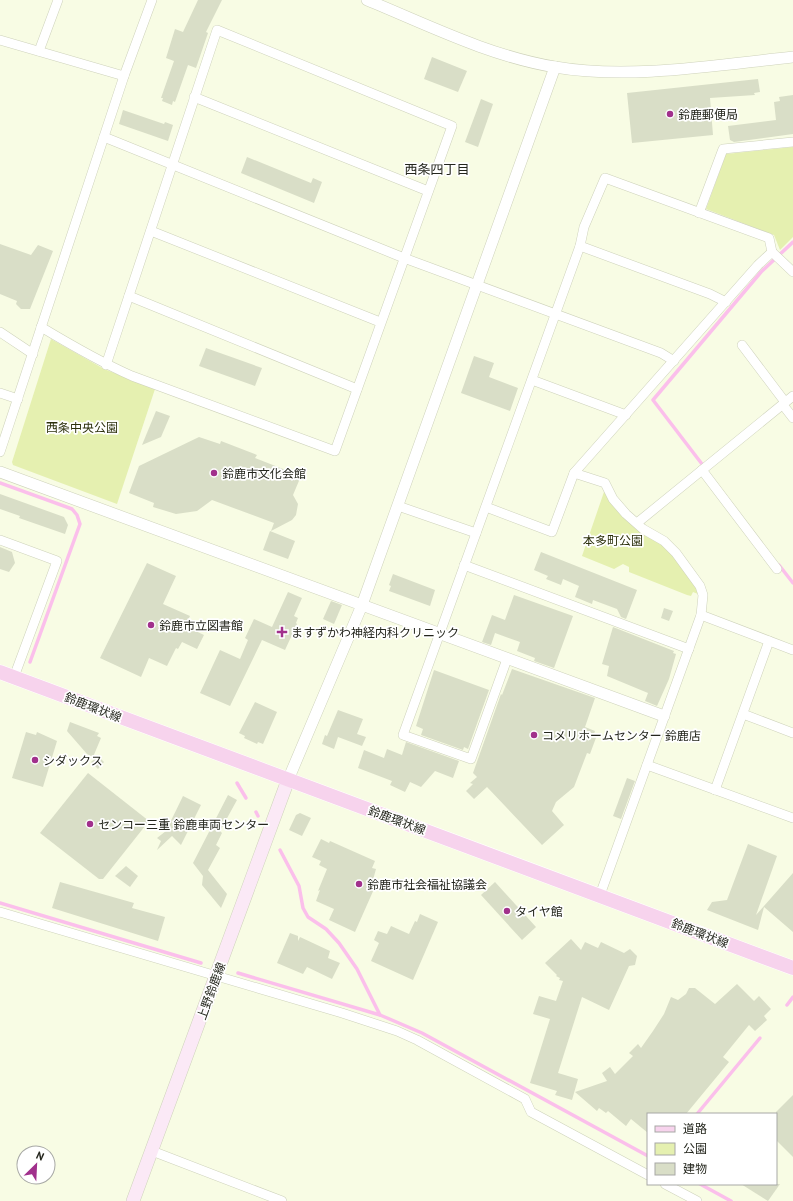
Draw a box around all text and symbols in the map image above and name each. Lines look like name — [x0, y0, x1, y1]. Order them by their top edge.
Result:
place label: 鈴鹿郵便局 — [678, 107, 738, 122]
marker: 鈴鹿郵便局 — [665, 109, 675, 119]
district label: 西条四丁目 — [404, 161, 470, 178]
park label: 西条中央公園 — [46, 420, 118, 435]
place label: 鈴鹿市文化会館 — [222, 466, 306, 481]
marker: 鈴鹿市文化会館 — [209, 468, 219, 478]
park label: 本多町公園 — [583, 533, 643, 548]
place label: 鈴鹿市立図書館 — [159, 618, 243, 633]
marker: 鈴鹿市立図書館 — [146, 620, 156, 630]
place label: ますずかわ神経内科クリニック — [291, 625, 459, 640]
marker: ますずかわ神経内科クリニック — [276, 626, 288, 638]
street label: 鈴鹿環状線 — [62, 689, 124, 725]
place label: コメリホームセンター 鈴鹿店 — [542, 728, 701, 743]
marker: コメリホームセンター 鈴鹿店 — [529, 730, 539, 740]
place label: シダックス — [43, 753, 103, 768]
marker: シダックス — [30, 755, 40, 765]
street label: 鈴鹿環状線 — [366, 803, 428, 837]
place label: センコー三重 鈴鹿車両センター — [98, 817, 269, 832]
marker: センコー三重 鈴鹿車両センター — [85, 819, 95, 829]
place label: 鈴鹿市社会福祉協議会 — [367, 877, 487, 892]
marker: 鈴鹿市社会福祉協議会 — [354, 879, 364, 889]
place label: タイヤ館 — [515, 904, 563, 919]
marker: タイヤ館 — [502, 906, 512, 916]
street label: 鈴鹿環状線 — [669, 915, 731, 951]
street label: 上野鈴鹿線 — [194, 960, 228, 1022]
legend — [647, 1113, 777, 1185]
text: 道路 — [683, 1121, 707, 1136]
text: 公園 — [683, 1141, 707, 1156]
north arrow — [16, 1145, 56, 1185]
text: N — [34, 1148, 46, 1164]
text: 建物 — [683, 1161, 707, 1176]

